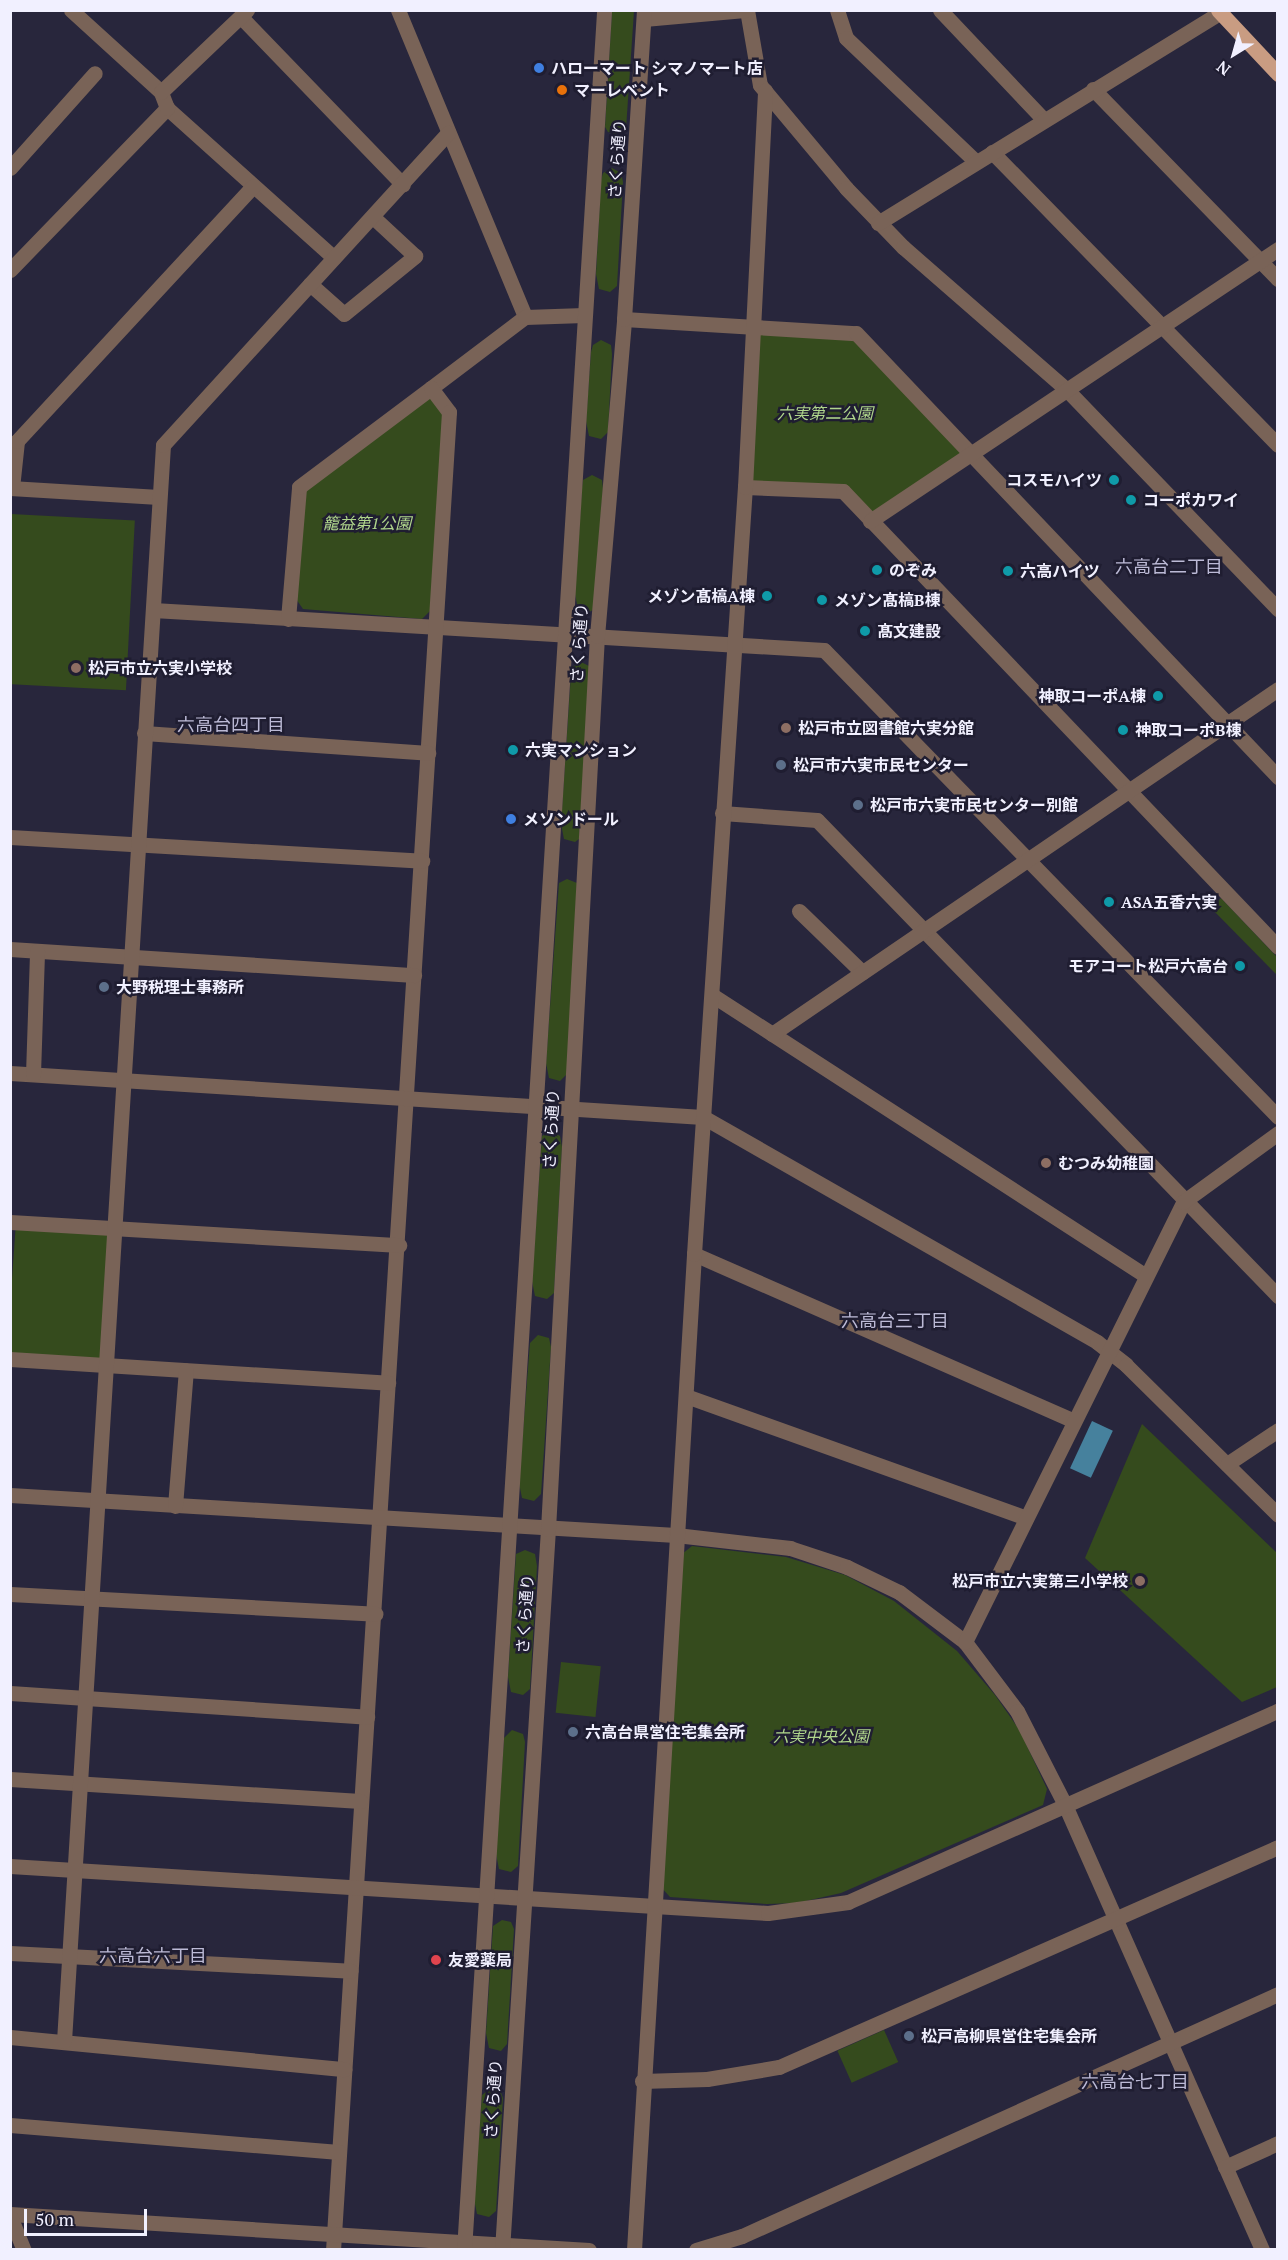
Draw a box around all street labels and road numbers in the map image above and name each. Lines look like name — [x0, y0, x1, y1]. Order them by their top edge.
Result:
street label: さくら通り — [605, 118, 629, 200]
street label: さくら通り — [567, 602, 591, 684]
street label: さくら通り — [539, 1089, 563, 1169]
street label: さくら通り — [513, 1573, 537, 1655]
street label: さくら通り — [481, 2058, 505, 2140]

